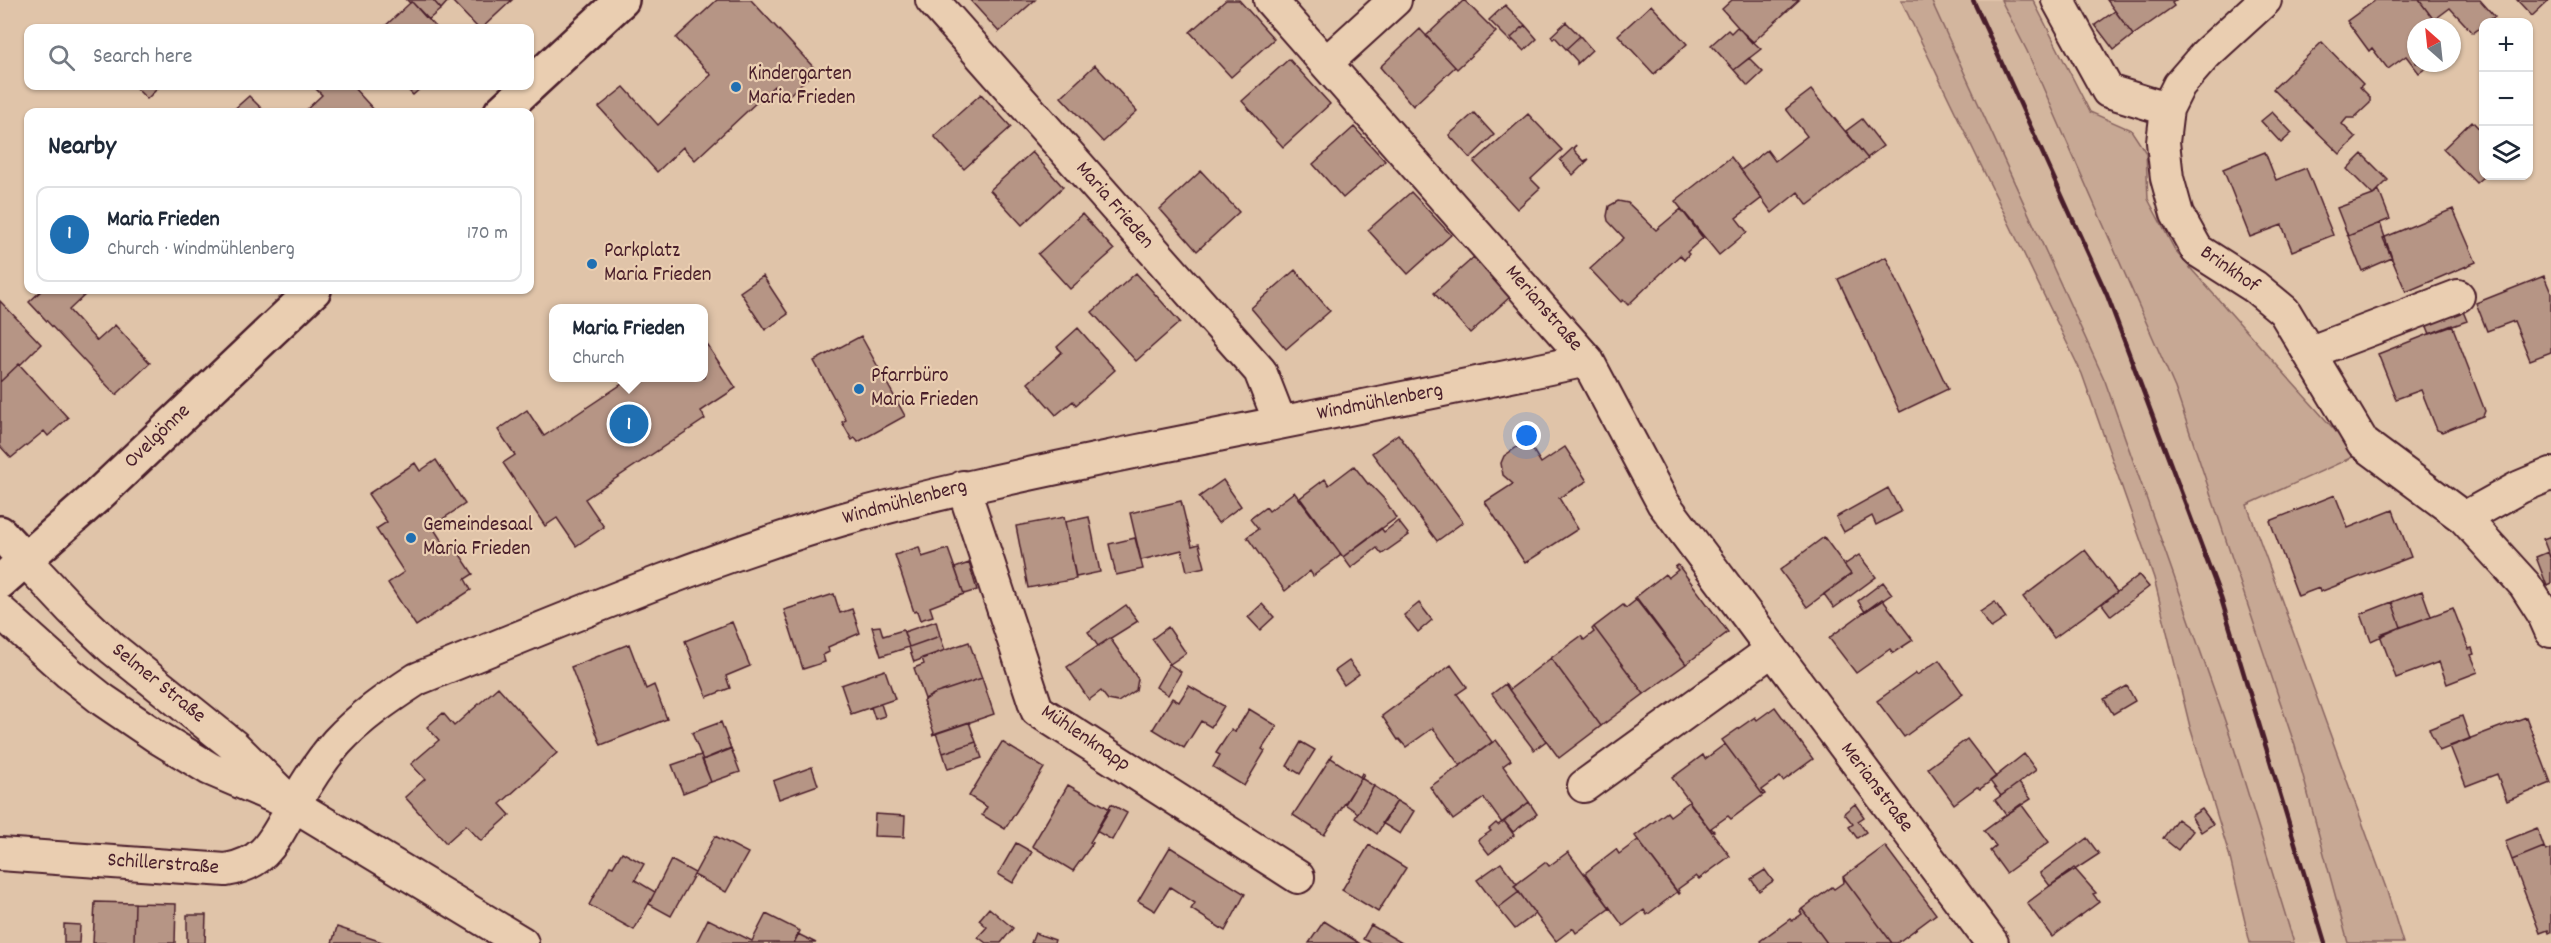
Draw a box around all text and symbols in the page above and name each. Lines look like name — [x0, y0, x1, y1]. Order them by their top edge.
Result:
north arrow — [2407, 18, 2461, 72]
map controls — [2479, 18, 2533, 180]
button: + — [2479, 18, 2533, 72]
search box — [24, 24, 534, 90]
icon: search — [45, 41, 78, 74]
text: Search here — [93, 42, 192, 73]
place label: Kindergarten Maria Frieden — [748, 60, 855, 114]
button: − — [2479, 72, 2533, 126]
marker: Kindergarten Maria Frieden — [729, 80, 743, 94]
button: layers — [2479, 126, 2533, 180]
text: Nearby — [48, 129, 116, 166]
street label: Maria Frieden — [1067, 156, 1161, 256]
text: Maria Frieden — [107, 205, 220, 236]
text: 1 — [67, 220, 72, 248]
text: 170 m — [467, 220, 508, 248]
text: Church · Windmühlenberg — [107, 236, 295, 264]
place label: Parkplatz Maria Frieden — [604, 237, 711, 291]
street label: Brinkhof — [2193, 239, 2265, 302]
marker: Parkplatz Maria Frieden — [585, 257, 599, 271]
street label: Merianstraße — [1497, 259, 1589, 359]
popup — [549, 304, 708, 382]
text: Maria Frieden — [572, 314, 685, 345]
text: Church — [572, 345, 624, 373]
place label: Pfarrbüro Maria Frieden — [871, 362, 978, 416]
street label: Windmühlenberg — [1314, 376, 1446, 430]
marker: Pfarrbüro Maria Frieden — [852, 382, 866, 396]
street label: Ovelgönne — [118, 398, 198, 476]
pin: 1 — [610, 402, 648, 446]
your location — [1512, 421, 1541, 450]
street label: Windmühlenberg — [839, 472, 971, 534]
place label: Gemeindesaal Maria Frieden — [423, 511, 533, 565]
marker: Gemeindesaal Maria Frieden — [404, 531, 418, 545]
street label: Selmer Straße — [104, 637, 212, 731]
street label: Mühlenknapp — [1034, 698, 1136, 780]
street label: Merianstraße — [1832, 737, 1920, 839]
street label: Schillerstraße — [106, 846, 220, 884]

